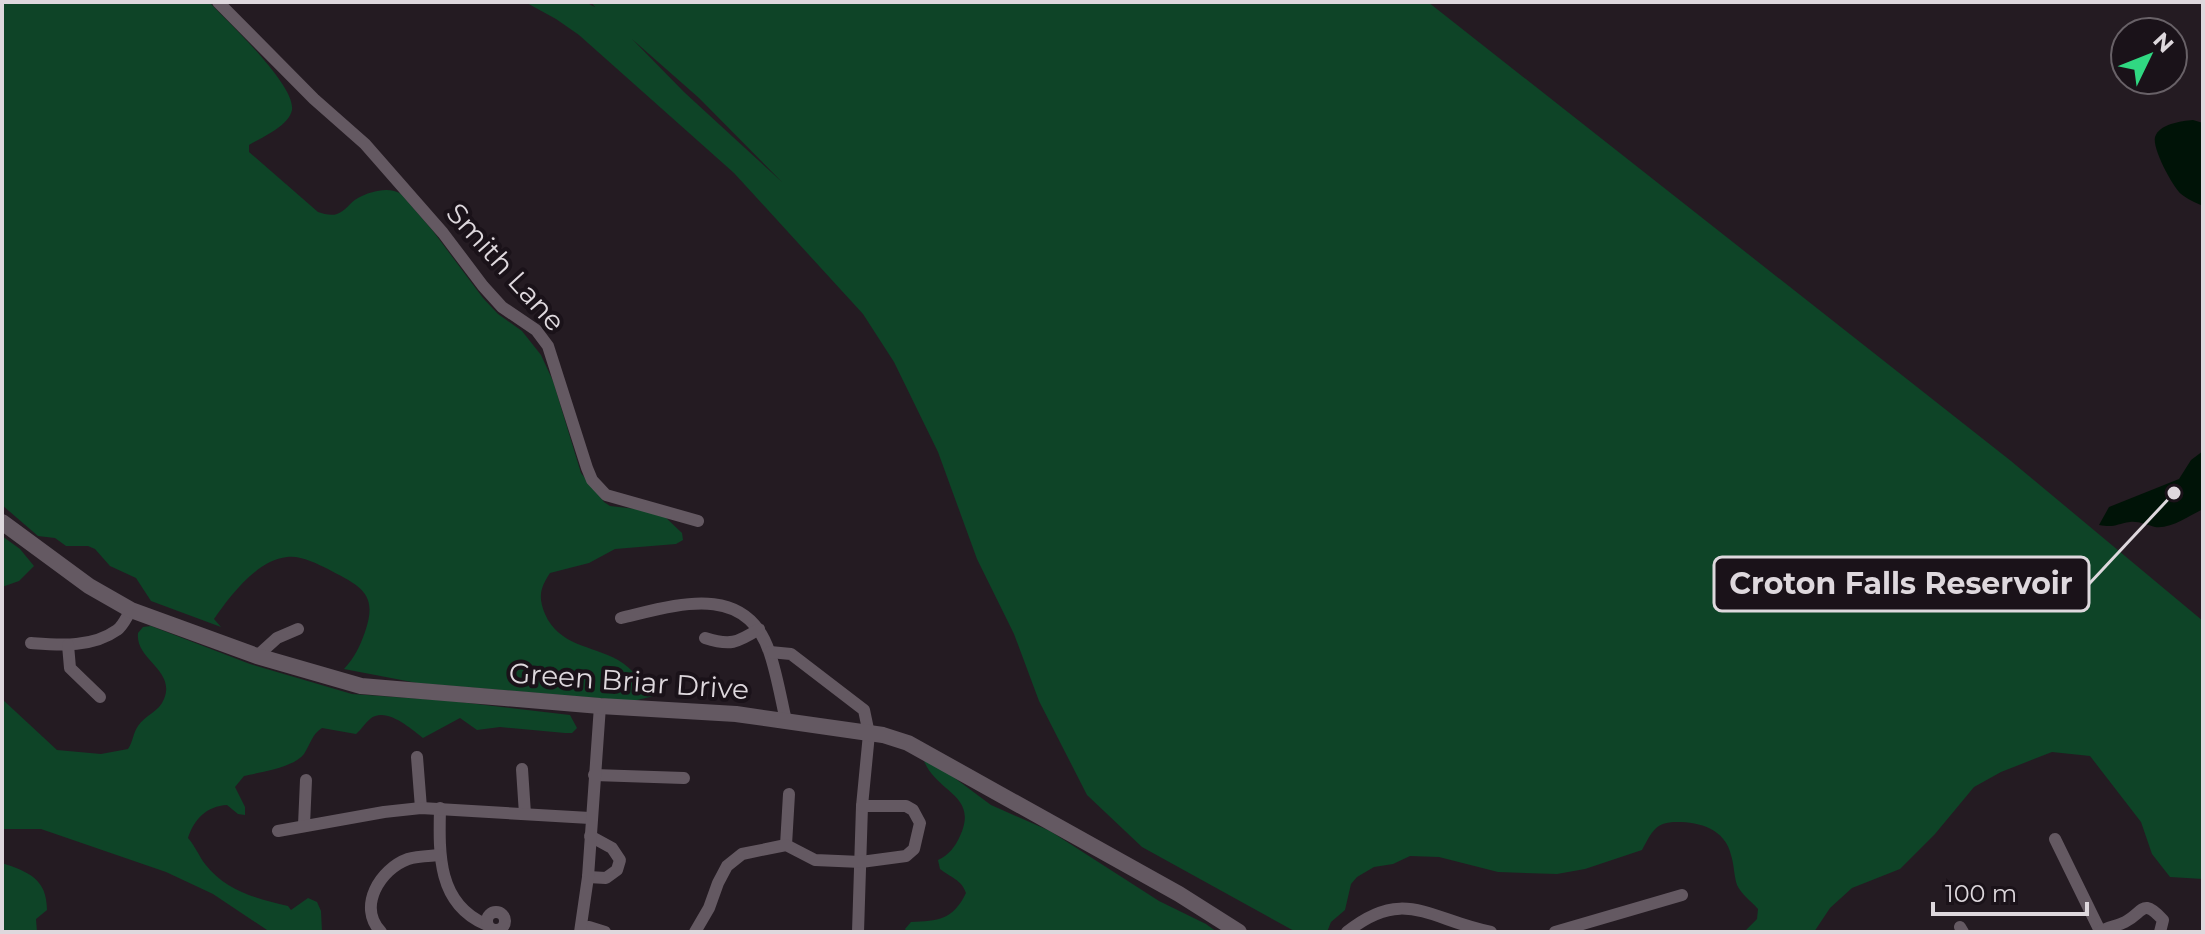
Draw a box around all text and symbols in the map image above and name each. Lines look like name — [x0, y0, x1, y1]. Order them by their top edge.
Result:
north arrow — [2109, 16, 2189, 96]
text: N — [2147, 27, 2179, 58]
street label: Smith Lane — [440, 196, 572, 338]
callout: Croton Falls Reservoir — [1714, 557, 2089, 611]
text: Croton Falls Reservoir — [1729, 565, 2073, 602]
street label: Green Briar Drive — [508, 656, 750, 706]
scale bar — [1933, 866, 2087, 916]
text: 100 m — [1945, 879, 2017, 908]

